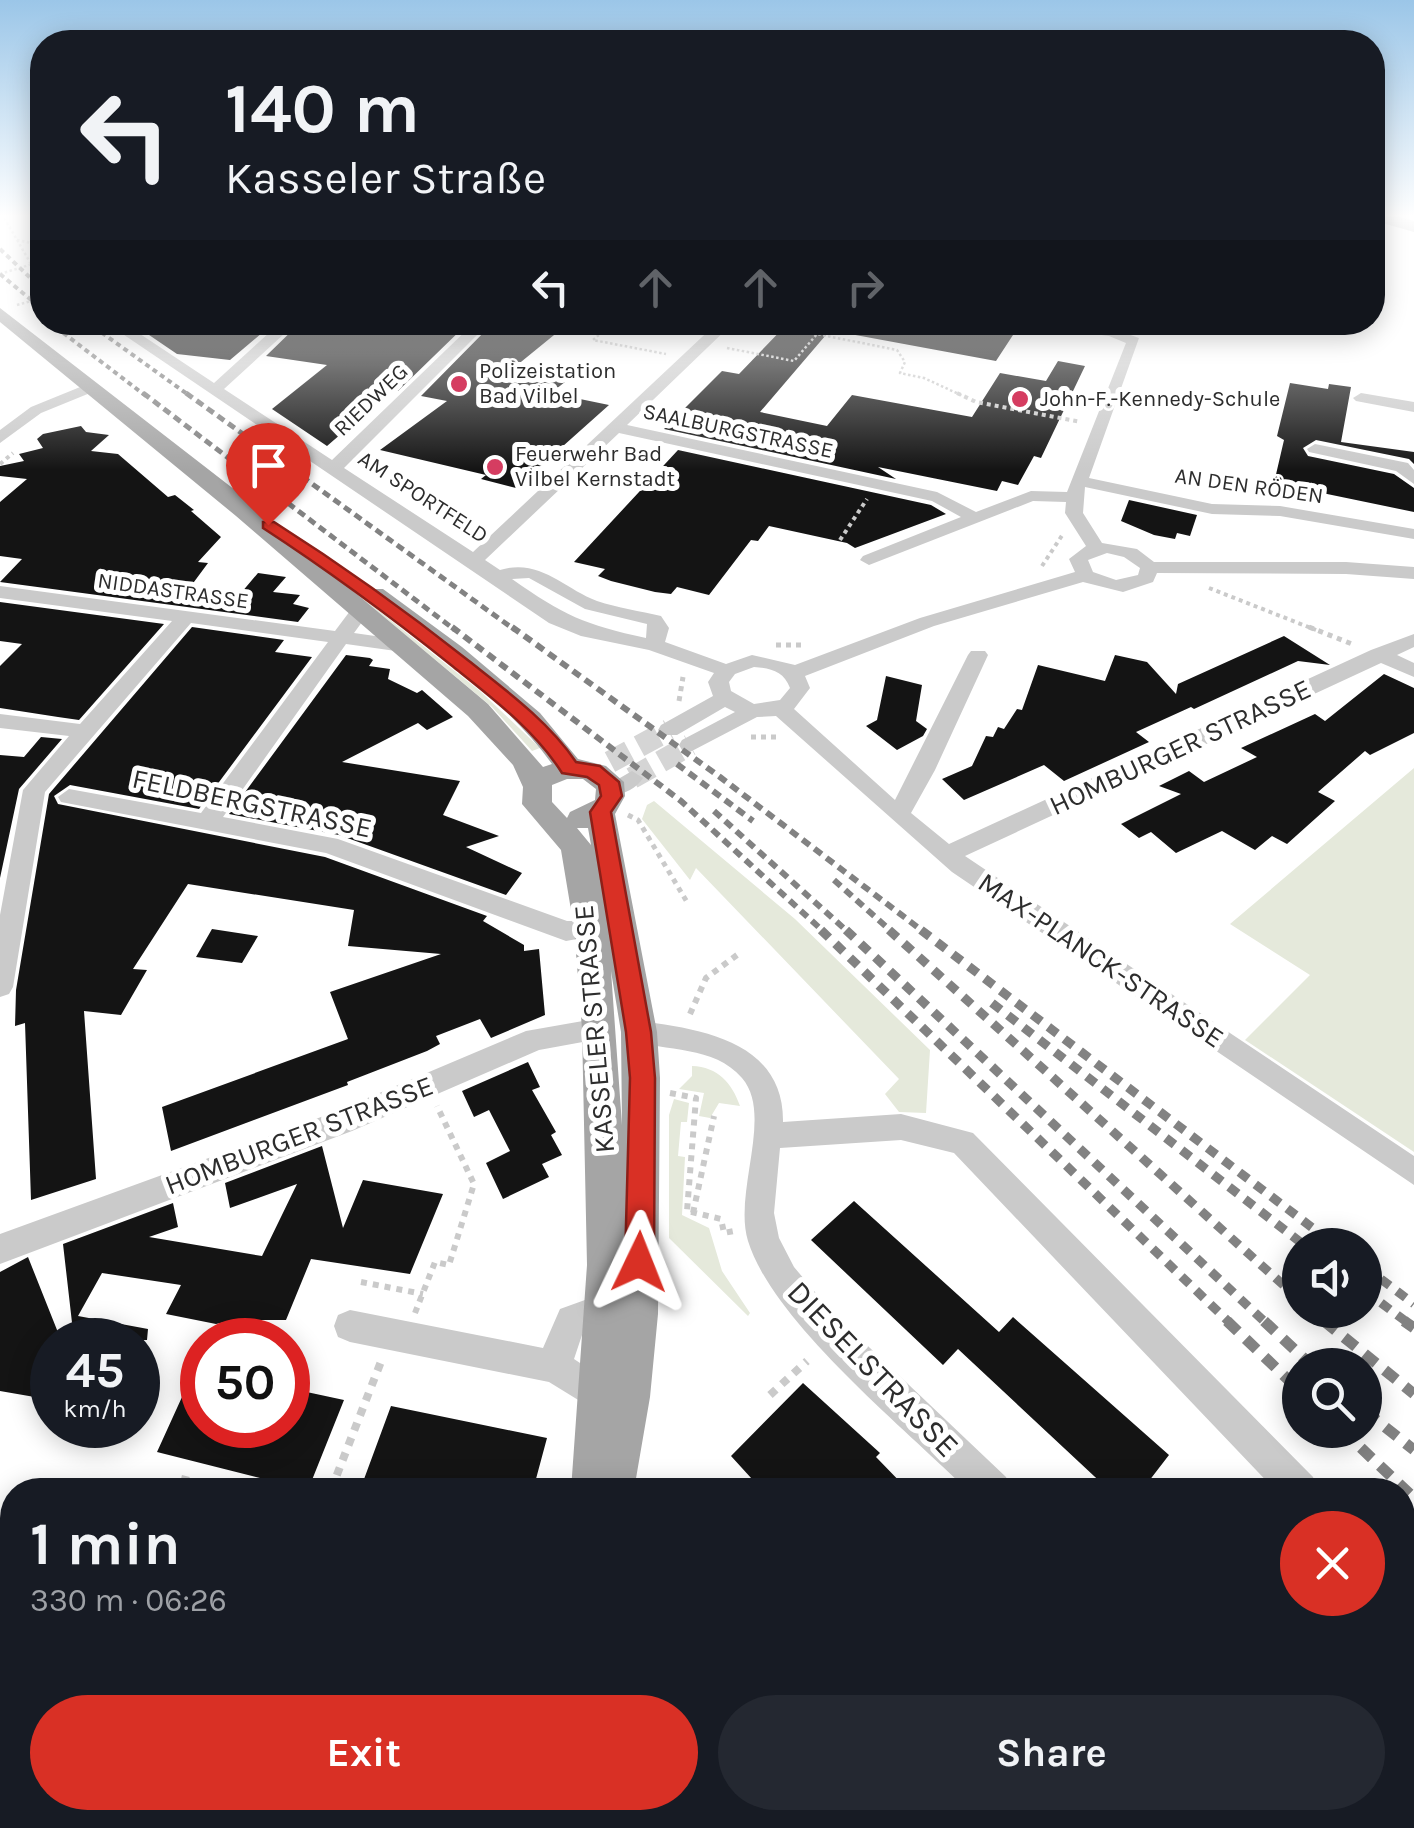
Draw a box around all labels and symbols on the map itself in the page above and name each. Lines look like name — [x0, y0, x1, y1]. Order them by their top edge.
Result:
street label: RIEDWEG — [329, 358, 413, 442]
place label: Polizeistation Bad Vilbel — [479, 358, 616, 409]
marker: Polizeistation Bad Vilbel — [448, 373, 470, 395]
place label: John-F.-Kennedy-Schule — [1040, 386, 1280, 412]
marker: John-F.-Kennedy-Schule — [1009, 388, 1031, 410]
street label: SAALBURGSTRASSE — [640, 398, 836, 464]
pin — [226, 423, 311, 526]
place label: Feuerwehr Bad Vilbel Kernstadt — [515, 441, 675, 492]
street label: AM SPORTFELD — [353, 445, 493, 549]
marker: Feuerwehr Bad Vilbel Kernstadt — [484, 456, 506, 478]
street label: AN DEN RÖDEN — [1173, 463, 1325, 509]
street label: NIDDASTRASSE — [96, 568, 250, 614]
street label: HOMBURGER STRASSE — [1044, 672, 1316, 822]
street label: FELDBERGSTRASSE — [129, 761, 375, 845]
street label: MAX-PLANCK-STRASSE — [972, 866, 1230, 1054]
street label: KASSELER STRASSE — [567, 903, 621, 1155]
street label: HOMBURGER STRASSE — [160, 1069, 438, 1201]
position arrow — [587, 1210, 691, 1314]
street label: DIESELSTRASSE — [780, 1273, 966, 1465]
speed limit sign: 50 — [180, 1318, 310, 1448]

